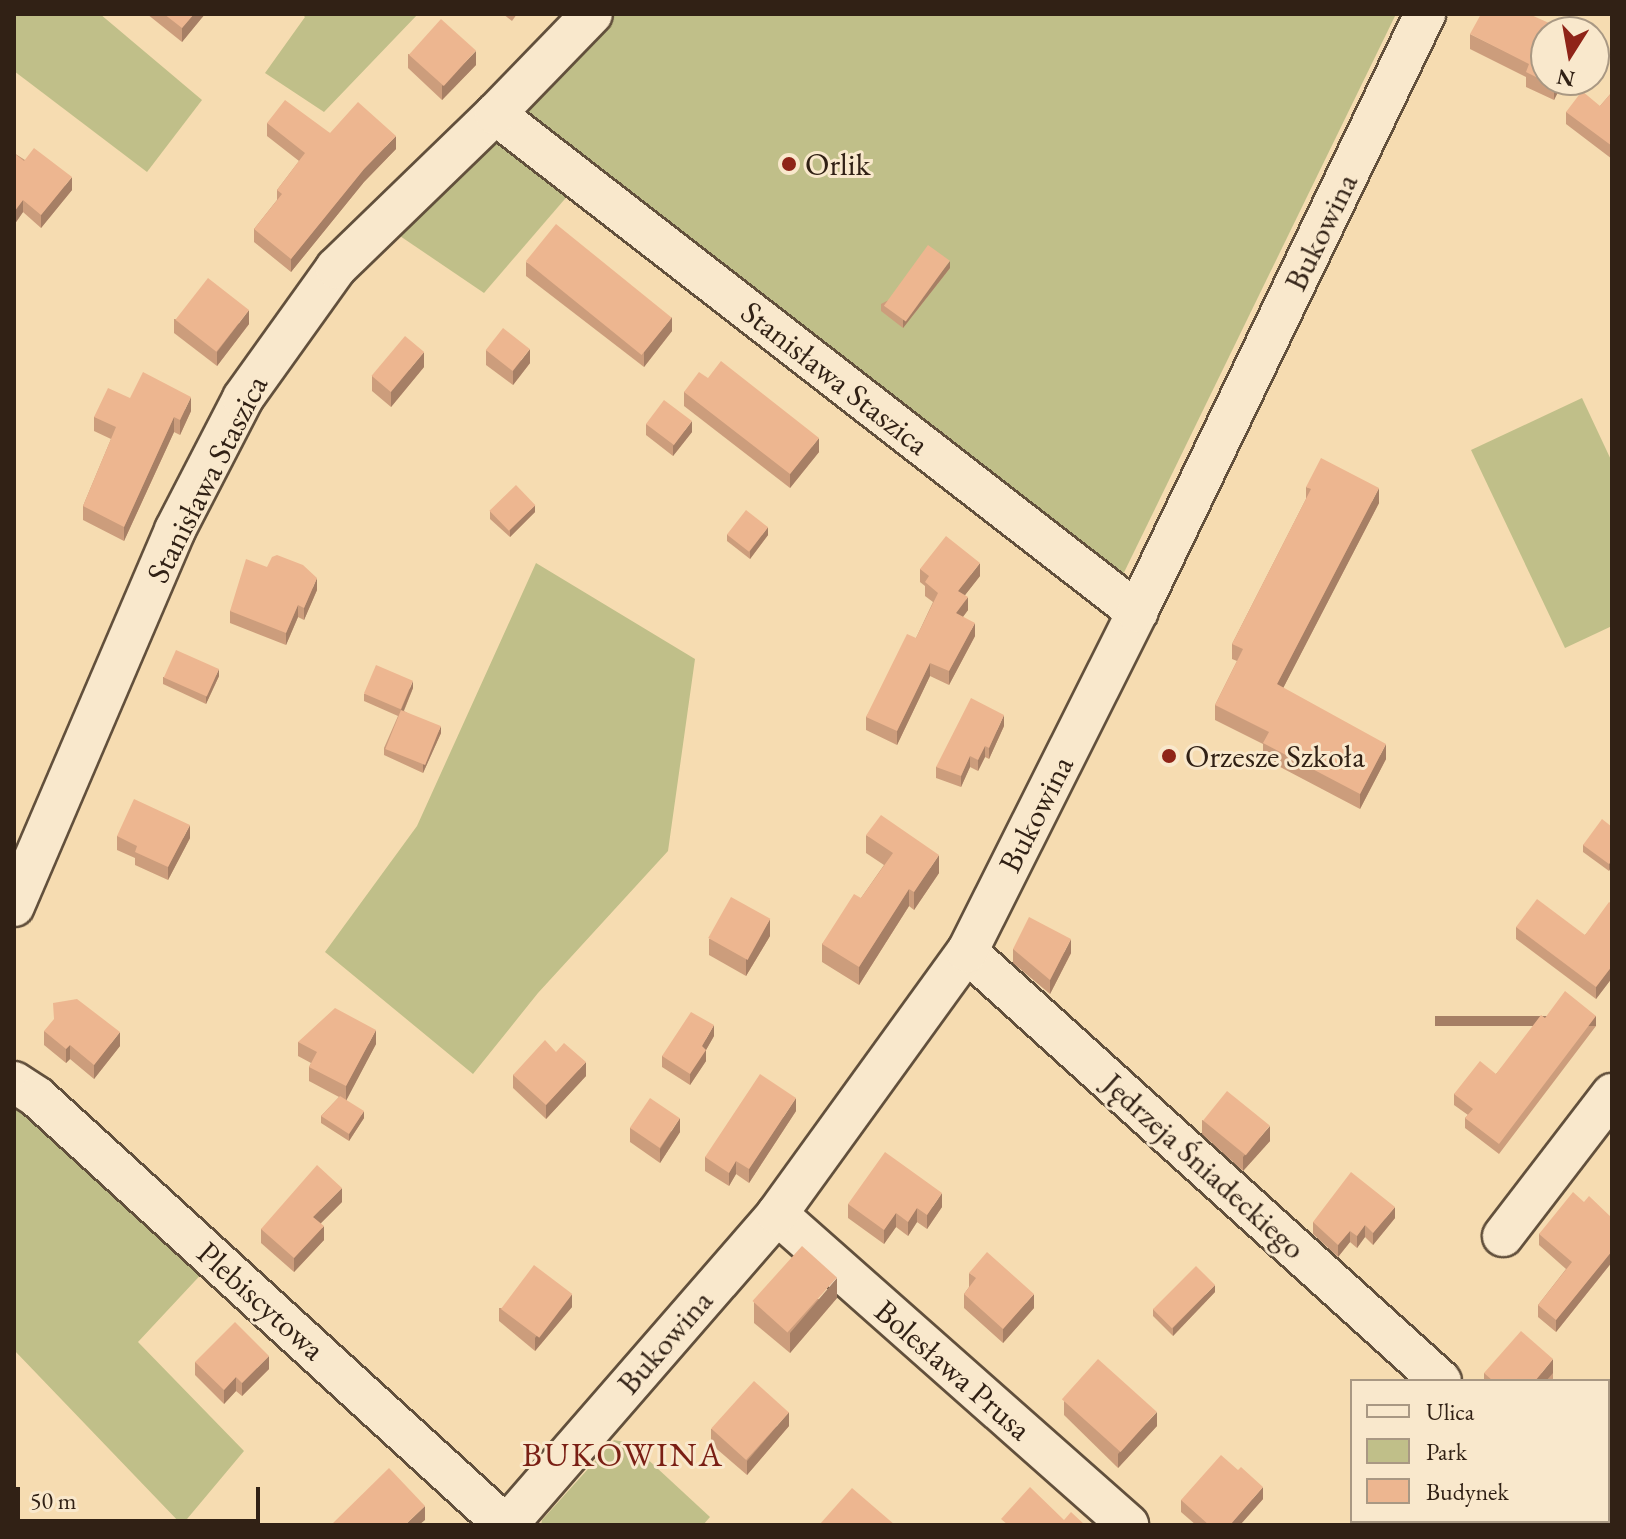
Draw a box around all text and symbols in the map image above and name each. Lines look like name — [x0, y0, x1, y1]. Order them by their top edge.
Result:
north arrow — [1530, 16, 1610, 96]
text: N — [1554, 62, 1577, 94]
place label: Orlik — [805, 145, 871, 183]
marker: Orlik — [780, 155, 798, 173]
street label: Bukowina — [1276, 167, 1366, 297]
street label: Stanisława Staszica — [733, 293, 937, 463]
street label: Stanisława Staszica — [138, 369, 276, 589]
place label: Orzesze Szkoła — [1185, 737, 1365, 775]
marker: Orzesze Szkoła — [1160, 747, 1178, 765]
street label: Bukowina — [990, 749, 1082, 879]
street label: Jędrzeja Śniadeckiego — [1095, 1065, 1313, 1267]
street label: Plebiscytowa — [189, 1234, 333, 1368]
street label: Bukowina — [609, 1282, 721, 1402]
street label: Bolesława Prusa — [867, 1292, 1039, 1448]
legend — [1350, 1379, 1610, 1523]
text: Ulica — [1426, 1396, 1474, 1427]
district label: BUKOWINA — [522, 1435, 724, 1475]
text: Park — [1426, 1436, 1467, 1467]
scale bar — [20, 1471, 264, 1521]
text: Budynek — [1426, 1476, 1509, 1507]
text: 50 m — [30, 1485, 77, 1516]

